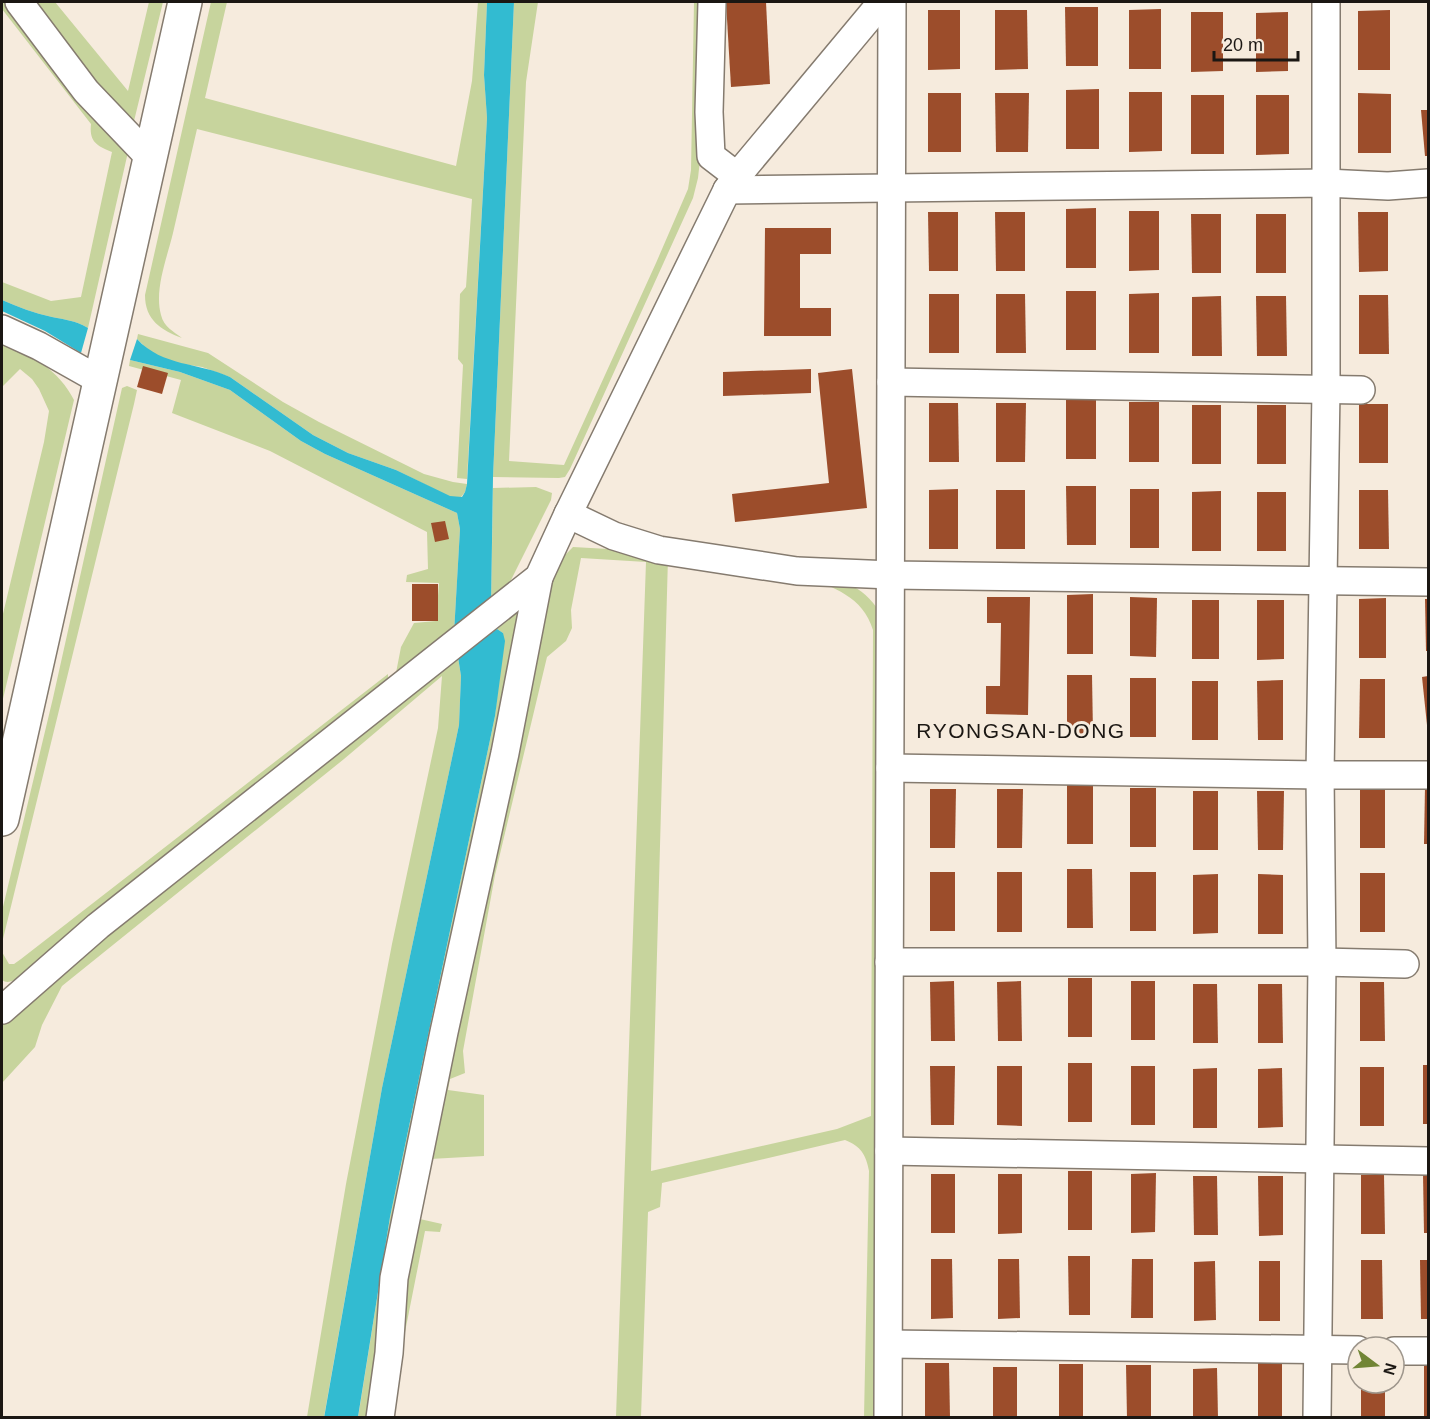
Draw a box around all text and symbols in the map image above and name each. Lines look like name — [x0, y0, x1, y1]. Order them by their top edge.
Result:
scale bar — [1214, 24, 1298, 62]
text: 20 m — [1223, 35, 1263, 55]
district label: RYONGSAN-DONG — [916, 719, 1126, 742]
north arrow — [1346, 1335, 1406, 1395]
text: N — [1380, 1361, 1400, 1377]

